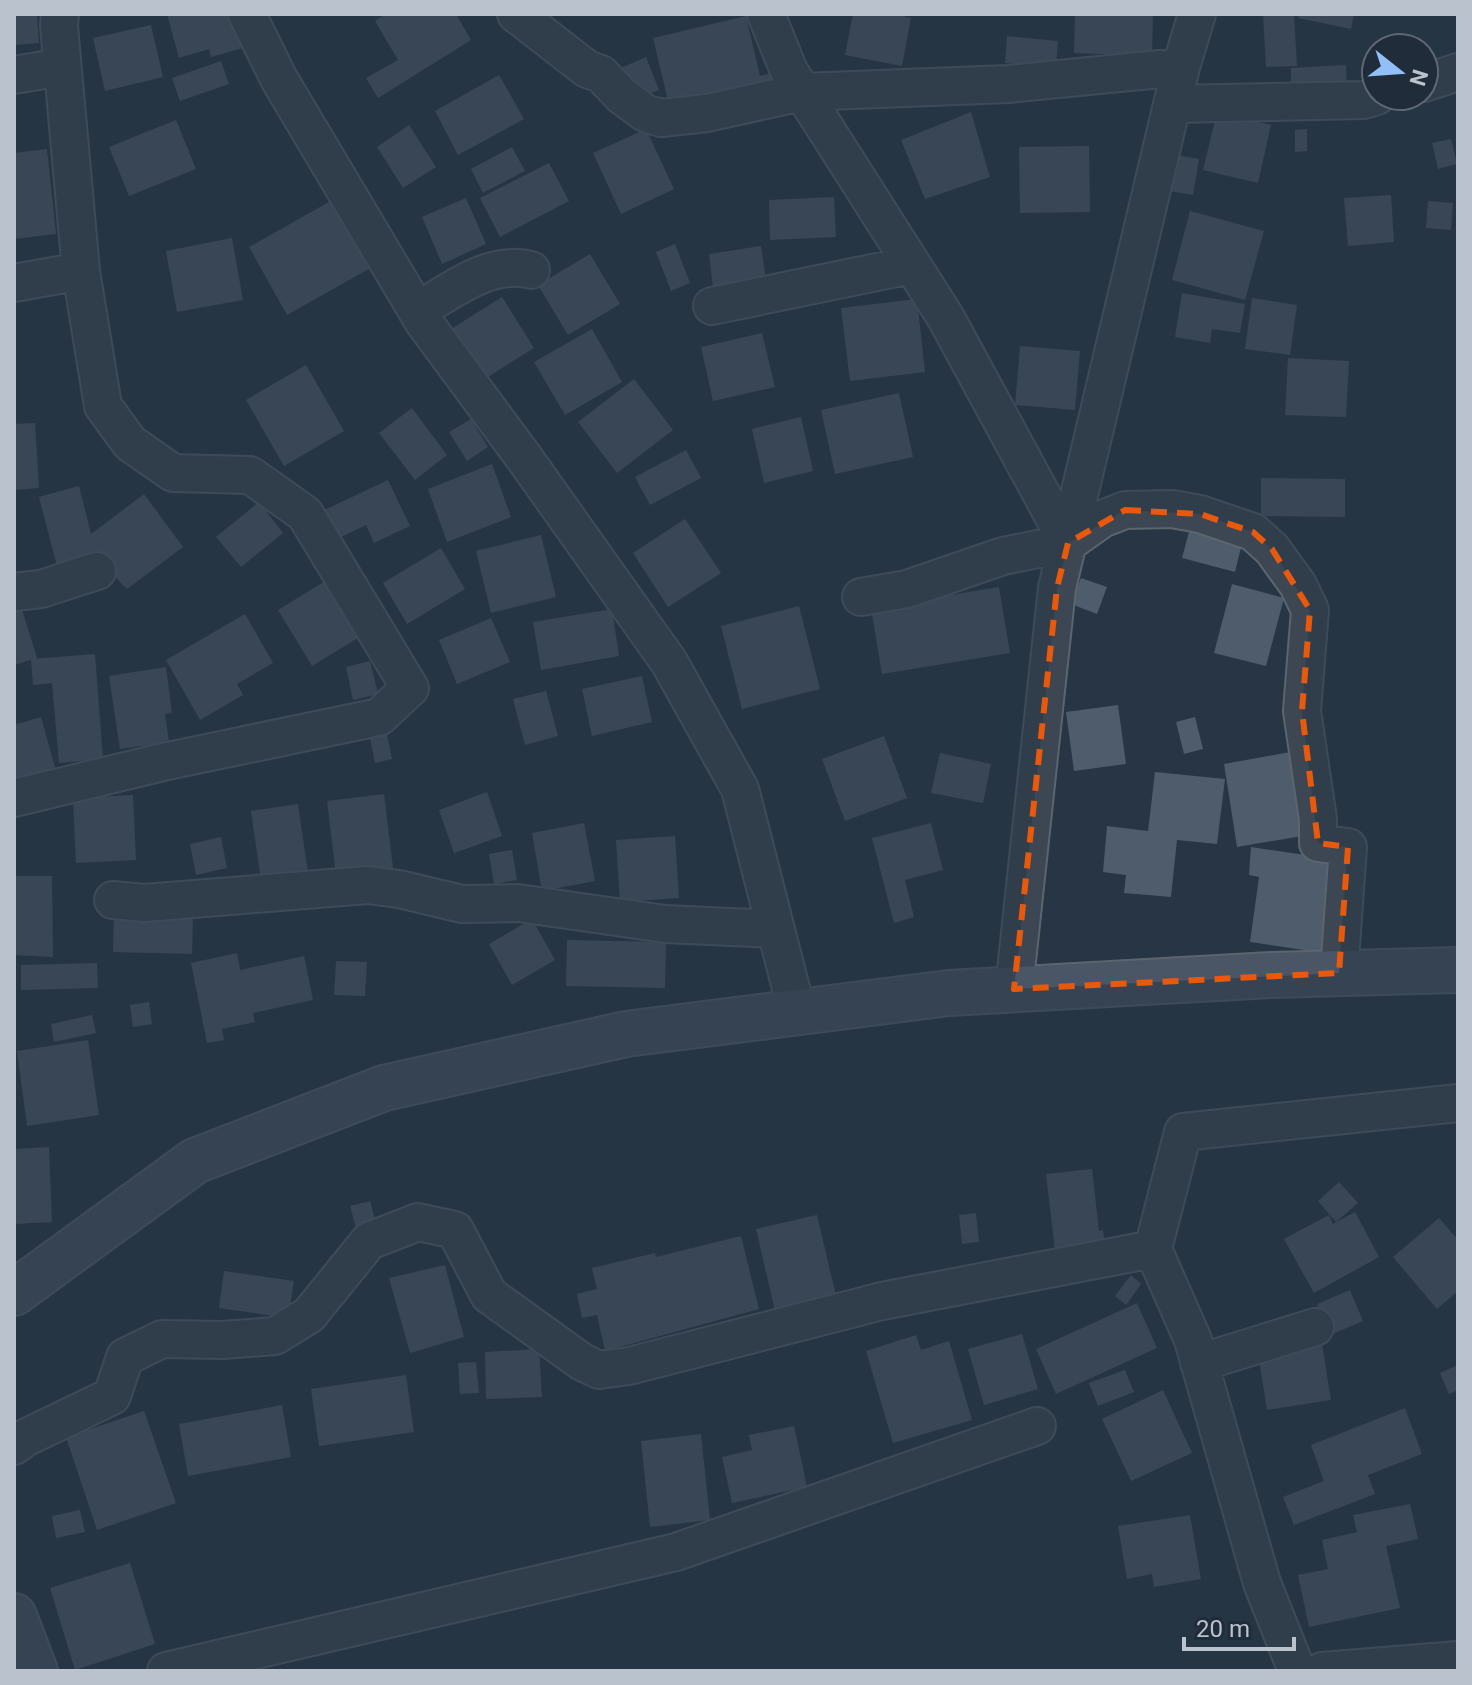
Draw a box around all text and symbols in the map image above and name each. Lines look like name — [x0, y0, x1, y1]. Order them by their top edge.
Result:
north arrow — [1360, 32, 1440, 112]
text: N — [1404, 67, 1433, 89]
scale bar — [1184, 1601, 1294, 1651]
text: 20 m — [1196, 1615, 1250, 1643]

